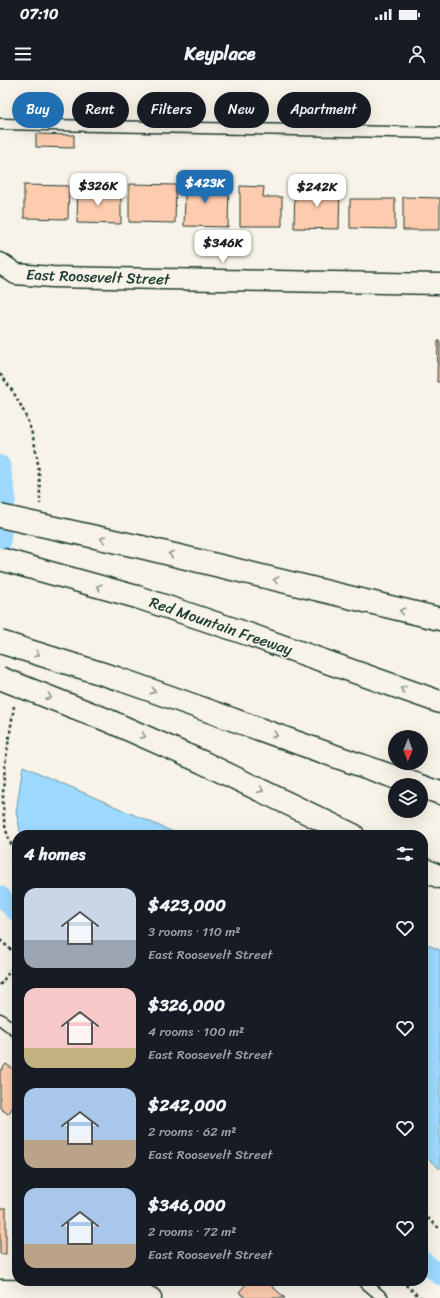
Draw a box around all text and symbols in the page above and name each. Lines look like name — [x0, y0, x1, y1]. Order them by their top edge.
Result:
text: 07:10 — [20, 1, 59, 27]
text: Keyplace — [185, 38, 255, 70]
icon: menu — [12, 43, 34, 65]
icon: person — [406, 43, 428, 65]
chip: Buy — [12, 92, 64, 128]
chip: Rent — [72, 92, 129, 128]
chip: Filters — [137, 92, 206, 128]
chip: New — [214, 92, 269, 128]
chip: Apartment — [277, 92, 371, 128]
pin: $423K — [177, 170, 233, 204]
text: $423K — [185, 171, 225, 194]
pin: $326K — [70, 173, 126, 207]
text: $326K — [79, 174, 117, 197]
pin: $242K — [289, 174, 345, 208]
text: $242K — [297, 175, 337, 198]
pin: $346K — [195, 230, 251, 264]
text: $346K — [203, 231, 243, 254]
street label: East Roosevelt Street — [26, 262, 171, 293]
one-way arrow — [100, 535, 106, 543]
one-way arrow — [168, 551, 174, 559]
one-way arrow — [272, 577, 279, 585]
one-way arrow — [96, 583, 103, 592]
street label: Red Mountain Freeway — [146, 589, 296, 663]
one-way arrow — [399, 607, 405, 615]
one-way arrow — [34, 649, 41, 658]
one-way arrow — [400, 685, 407, 694]
one-way arrow — [150, 686, 157, 695]
one-way arrow — [46, 693, 53, 701]
north arrow — [388, 730, 428, 770]
map controls — [388, 730, 428, 818]
one-way arrow — [139, 731, 147, 739]
one-way arrow — [272, 731, 279, 739]
button: layers — [388, 778, 428, 818]
one-way arrow — [257, 785, 264, 793]
text: 4 homes — [24, 839, 85, 869]
icon: filters — [394, 843, 416, 865]
text: $423,000 — [148, 890, 226, 920]
icon: home — [56, 904, 104, 952]
icon: heart — [394, 917, 416, 939]
text: 3 rooms · 110 m² — [148, 920, 240, 943]
text: East Roosevelt Street — [148, 943, 273, 966]
text: $326,000 — [148, 990, 225, 1020]
icon: home — [56, 1004, 104, 1052]
icon: heart — [394, 1017, 416, 1039]
text: 4 rooms · 100 m² — [148, 1020, 244, 1043]
text: East Roosevelt Street — [148, 1043, 273, 1066]
text: $242,000 — [148, 1090, 227, 1120]
icon: home — [56, 1104, 104, 1152]
icon: heart — [394, 1117, 416, 1139]
text: 2 rooms · 62 m² — [148, 1120, 236, 1143]
text: East Roosevelt Street — [148, 1143, 273, 1166]
text: $346,000 — [148, 1190, 226, 1220]
icon: home — [56, 1204, 104, 1252]
icon: heart — [394, 1217, 416, 1239]
text: 2 rooms · 72 m² — [148, 1220, 236, 1243]
text: East Roosevelt Street — [148, 1243, 273, 1266]

